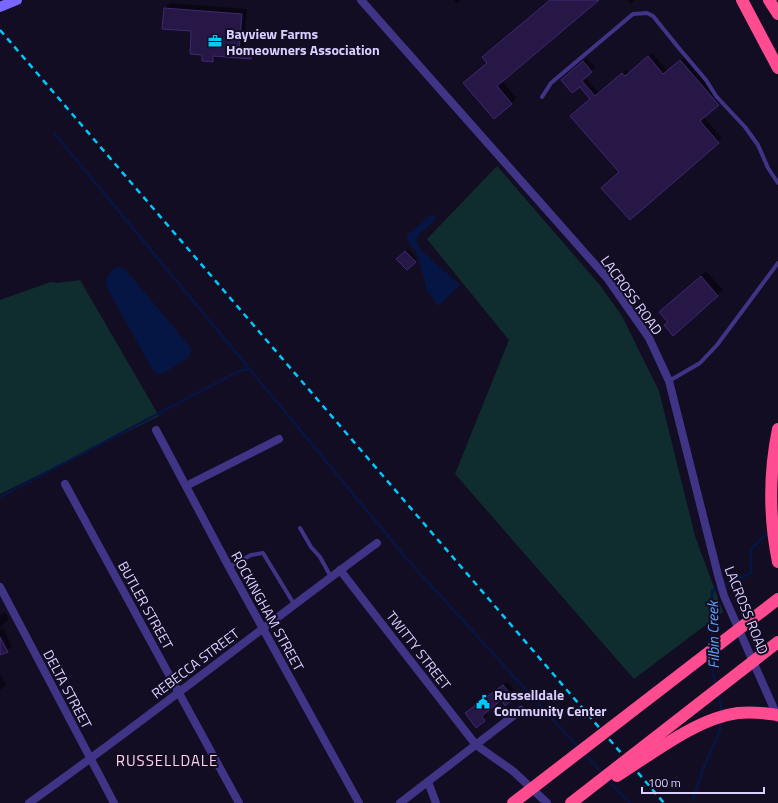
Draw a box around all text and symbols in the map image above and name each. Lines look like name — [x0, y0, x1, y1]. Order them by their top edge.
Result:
place label: Bayview Farms Homeowners Association — [226, 23, 380, 60]
office icon: Bayview Farms Homeowners Association — [207, 33, 223, 49]
street label: LACROSS ROAD — [596, 251, 668, 339]
street label: ROCKINGHAM STREET — [226, 547, 310, 675]
street label: BUTLER STREET — [113, 557, 179, 653]
street label: LACROSS ROAD — [720, 563, 774, 657]
water label: Filbin Creek — [701, 599, 725, 669]
street label: TWITTY STREET — [381, 606, 457, 694]
street label: REBECCA STREET — [147, 622, 244, 703]
street label: DELTA STREET — [38, 646, 98, 733]
place label: Russelldale Community Center — [494, 684, 607, 721]
public building icon: Russelldale Community Center — [475, 694, 491, 710]
district label: RUSSELLDALE — [116, 749, 218, 772]
scale bar — [642, 769, 764, 795]
text: 100 m — [648, 773, 681, 792]

